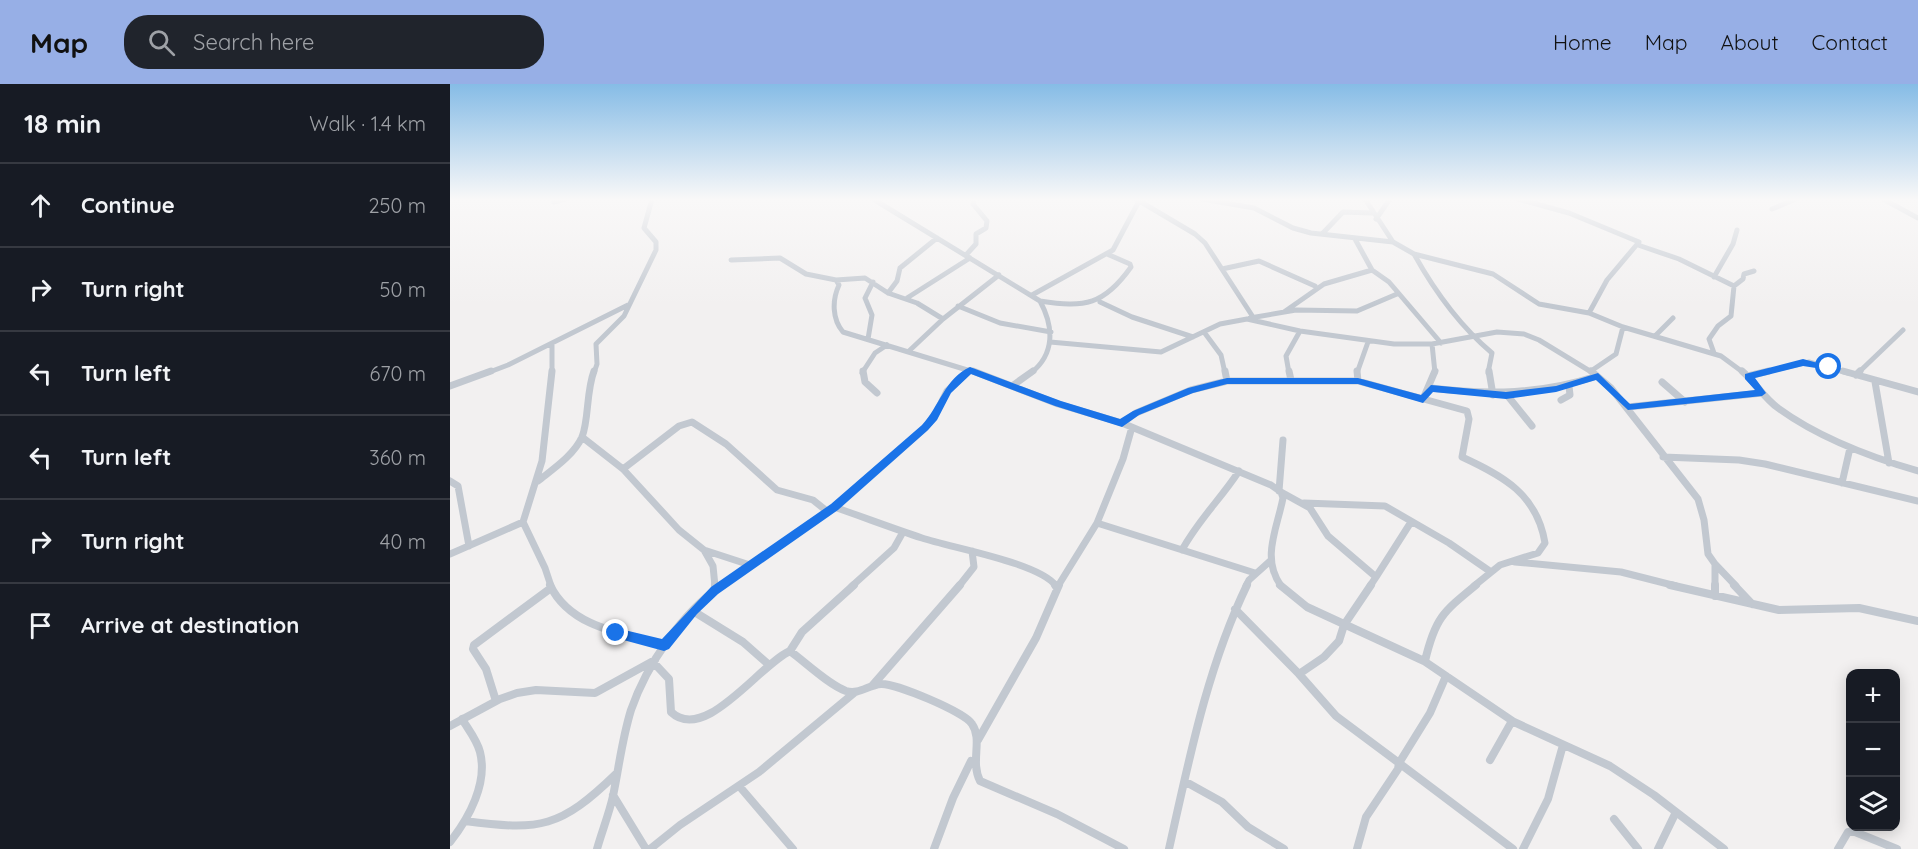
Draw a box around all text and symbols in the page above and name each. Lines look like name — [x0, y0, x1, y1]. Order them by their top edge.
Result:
search box — [124, 15, 544, 69]
text: Map — [30, 25, 88, 60]
icon: search — [145, 26, 178, 59]
text: Search here — [193, 28, 315, 56]
text: Home — [1553, 29, 1612, 55]
text: Map — [1645, 29, 1688, 55]
text: About — [1721, 29, 1779, 55]
text: Contact — [1812, 29, 1888, 55]
text: 18 min — [24, 107, 101, 140]
text: Walk · 1.4 km — [309, 111, 426, 136]
icon: ahead — [24, 189, 57, 222]
text: Continue — [81, 191, 175, 219]
text: 250 m — [368, 193, 426, 218]
icon: right — [24, 273, 57, 306]
text: Turn right — [81, 275, 185, 303]
text: 50 m — [380, 277, 426, 302]
route start — [1815, 353, 1841, 379]
icon: left — [24, 357, 57, 390]
text: Turn left — [81, 359, 171, 387]
text: 670 m — [369, 361, 426, 386]
icon: left — [24, 441, 57, 474]
text: Turn left — [81, 443, 171, 471]
text: 360 m — [369, 445, 426, 470]
icon: right — [24, 525, 57, 558]
text: Turn right — [81, 527, 185, 555]
text: 40 m — [380, 529, 426, 554]
icon: arrive — [24, 609, 57, 642]
text: Arrive at destination — [81, 611, 299, 639]
route end — [602, 619, 628, 645]
map controls — [1846, 669, 1900, 831]
button: + — [1846, 669, 1900, 723]
button: − — [1846, 723, 1900, 777]
button: layers — [1846, 777, 1900, 831]

